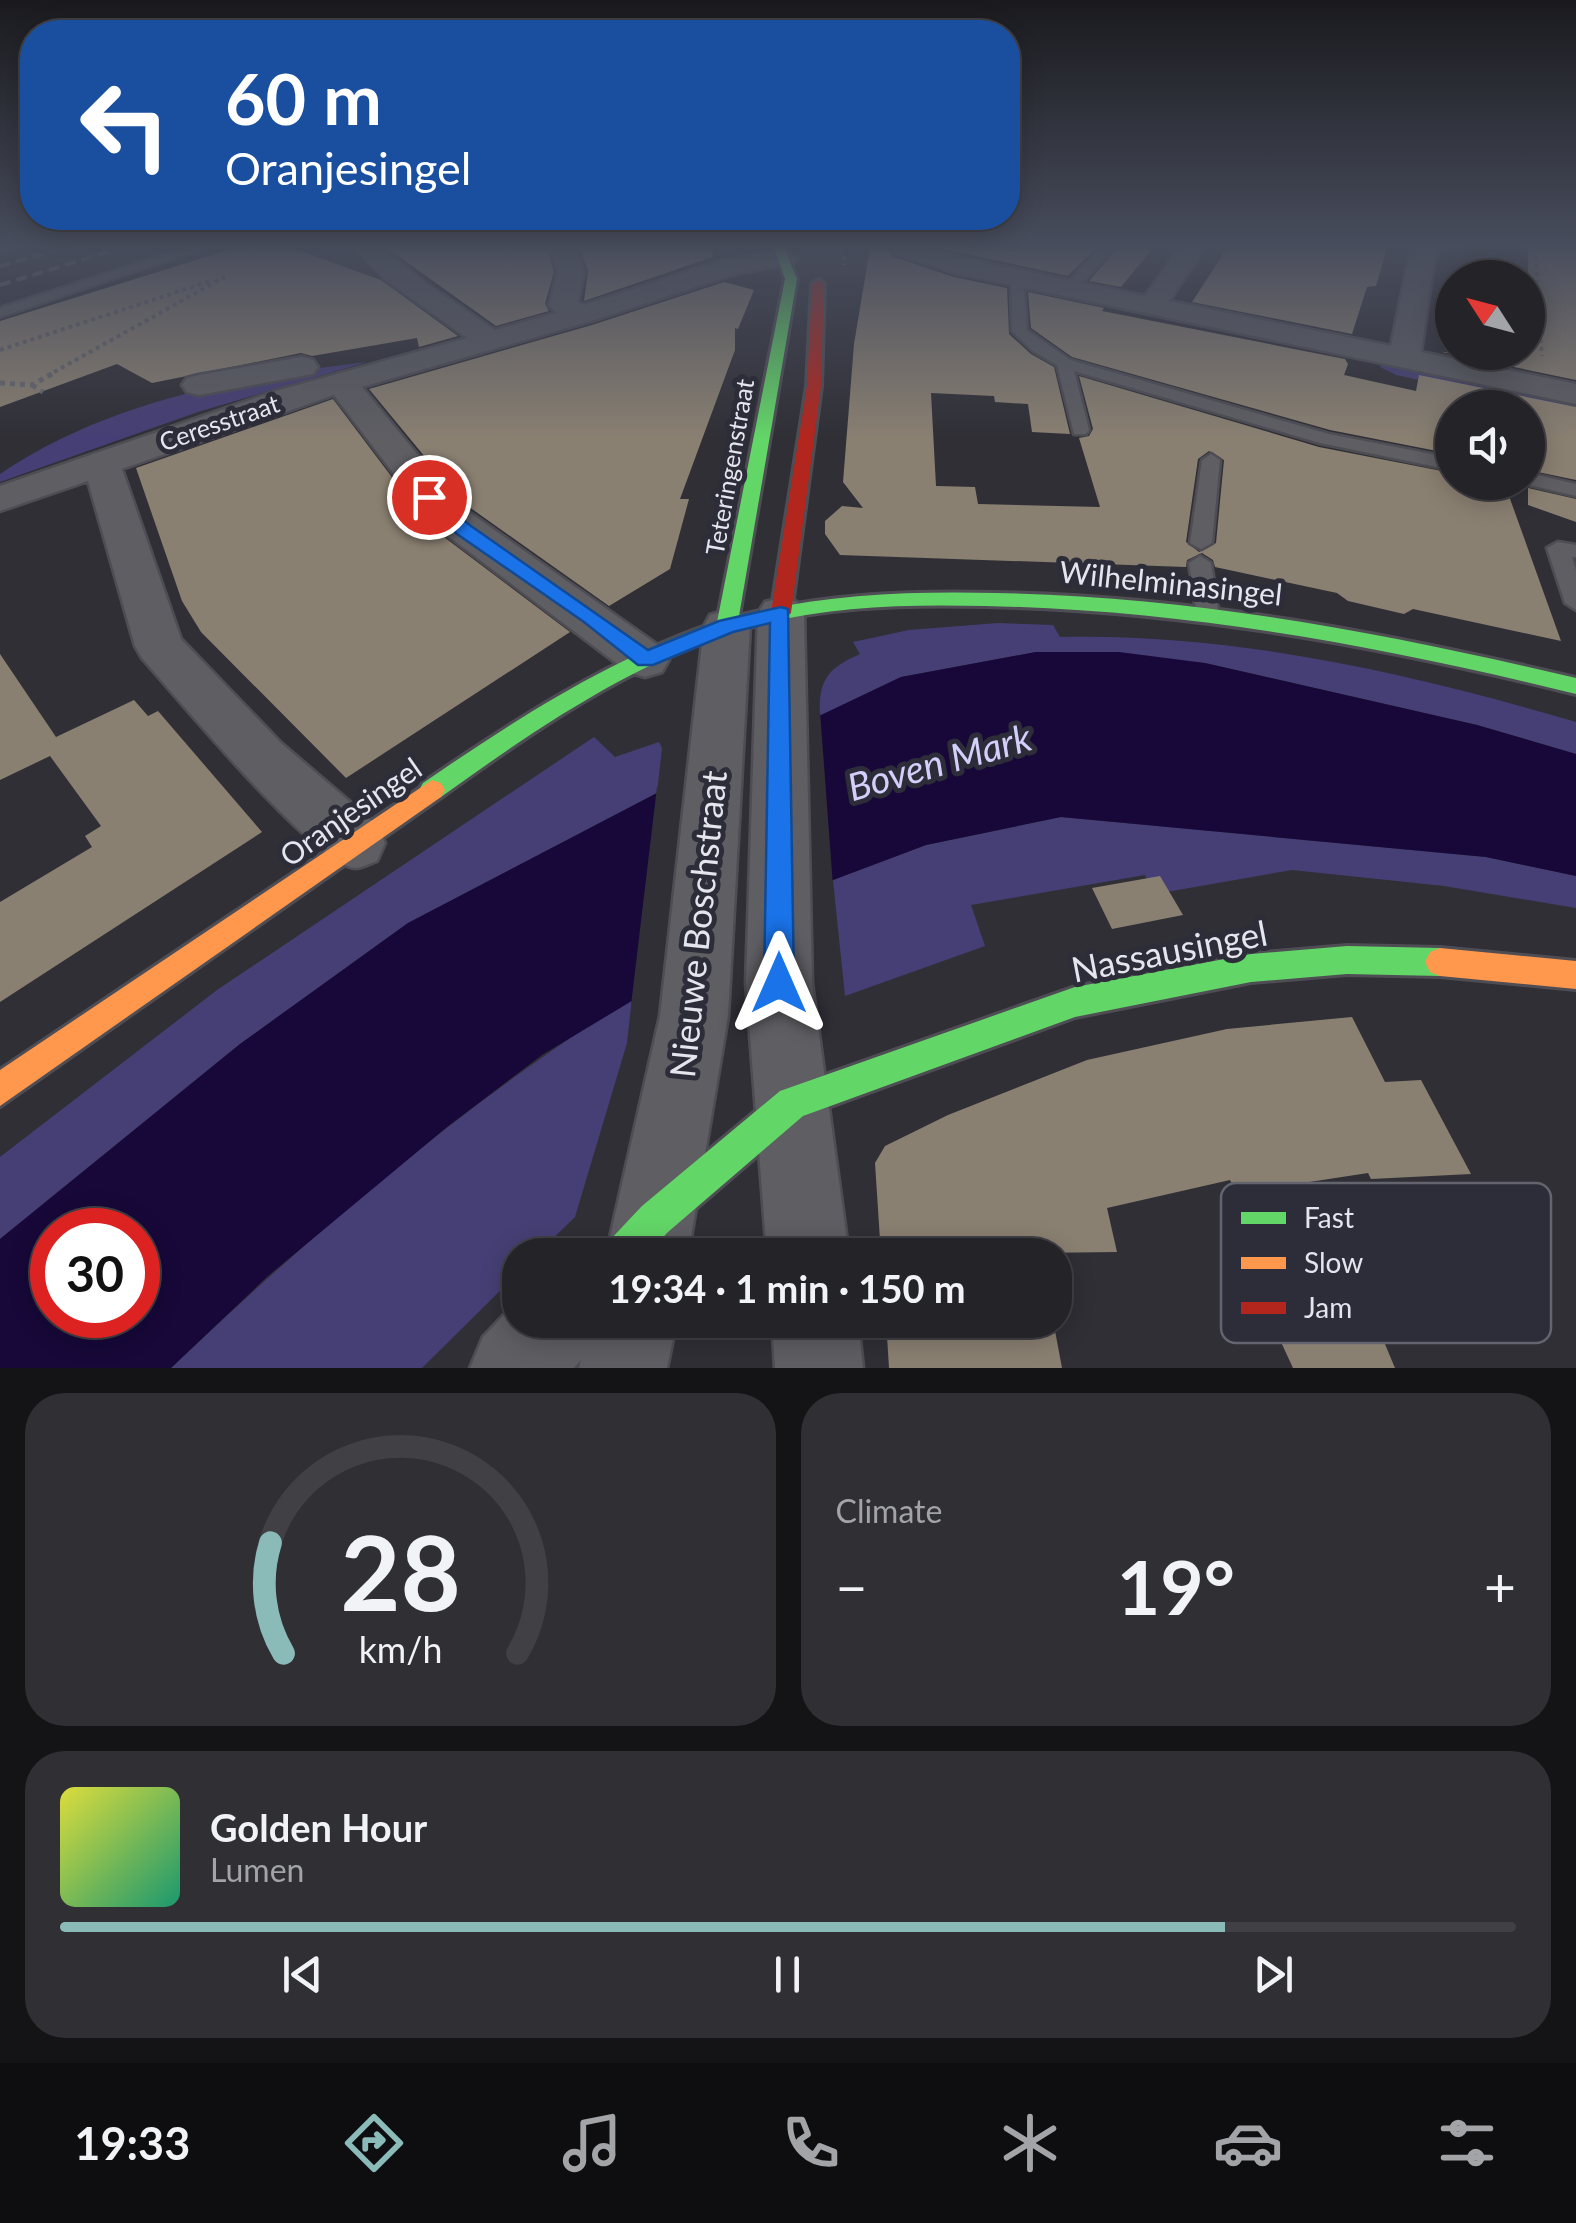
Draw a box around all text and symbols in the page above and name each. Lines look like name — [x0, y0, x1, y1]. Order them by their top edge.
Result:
text: 60 m — [225, 56, 382, 140]
icon: left — [60, 60, 190, 190]
text: Oranjesingel — [225, 141, 471, 195]
north arrow — [1435, 260, 1545, 370]
map controls — [1435, 260, 1545, 500]
street label: Teteringenstraat — [699, 377, 759, 557]
street label: Ceresstraat — [155, 388, 283, 456]
button: sound — [1435, 390, 1545, 500]
pin — [387, 455, 472, 540]
icon: arrive — [402, 470, 457, 525]
street label: Wilhelminasingel — [1058, 552, 1284, 612]
water label: Boven Mark — [842, 713, 1037, 809]
street label: Oranjesingel — [272, 749, 428, 873]
street label: Nieuwe Boschstraat — [660, 768, 734, 1080]
street label: Nassausingel — [1068, 910, 1270, 990]
position arrow — [727, 931, 831, 1035]
legend — [1221, 1183, 1551, 1343]
text: Fast — [1304, 1200, 1354, 1234]
speed limit sign: 30 — [30, 1208, 160, 1338]
text: Slow — [1304, 1245, 1363, 1279]
text: 19:34 · 1 min · 150 m — [608, 1265, 966, 1311]
text: Jam — [1304, 1290, 1352, 1324]
text: Climate — [836, 1491, 942, 1530]
text: 28 — [340, 1508, 461, 1633]
text: 19° — [1117, 1541, 1235, 1631]
text: − — [836, 1553, 867, 1619]
text: + — [1484, 1553, 1516, 1619]
text: km/h — [358, 1628, 442, 1671]
text: Golden Hour — [210, 1804, 427, 1850]
text: Lumen — [210, 1850, 304, 1889]
icon: previous — [275, 1947, 330, 2002]
icon: pause — [760, 1947, 815, 2002]
icon: next — [1246, 1947, 1301, 2002]
icon: directions — [339, 2108, 409, 2178]
icon: music — [557, 2108, 627, 2178]
icon: phone — [776, 2108, 846, 2178]
icon: climate — [995, 2108, 1065, 2178]
icon: car — [1213, 2108, 1283, 2178]
icon: filters — [1432, 2108, 1502, 2178]
text: 19:33 — [74, 2116, 190, 2170]

